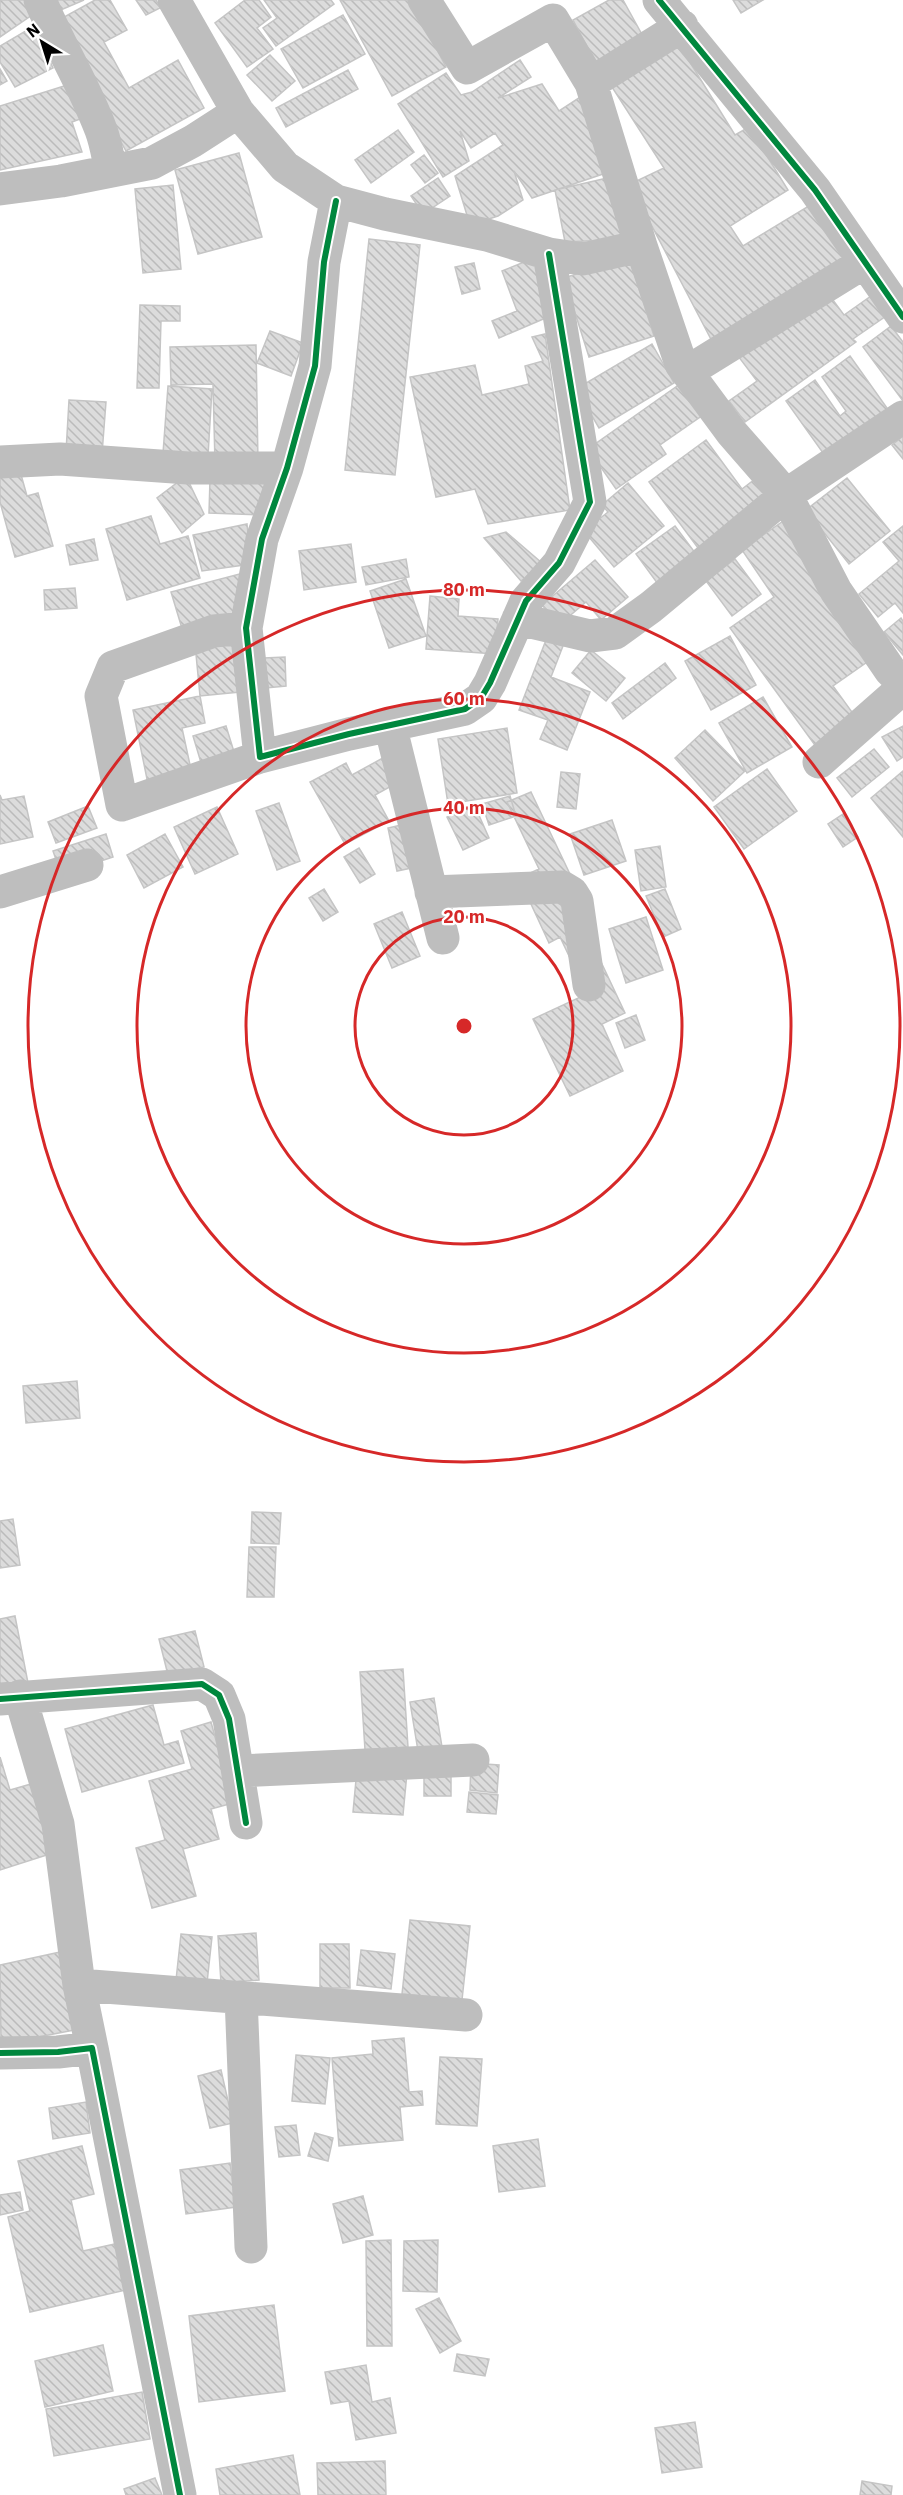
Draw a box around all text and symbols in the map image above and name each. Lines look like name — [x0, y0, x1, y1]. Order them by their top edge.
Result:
north arrow — [12, 12, 72, 72]
text: N — [22, 19, 43, 42]
text: 80 m — [443, 578, 485, 601]
text: 60 m — [443, 687, 485, 710]
text: 40 m — [443, 796, 485, 819]
text: 20 m — [443, 905, 485, 928]
centre of rings — [454, 1016, 474, 1036]

